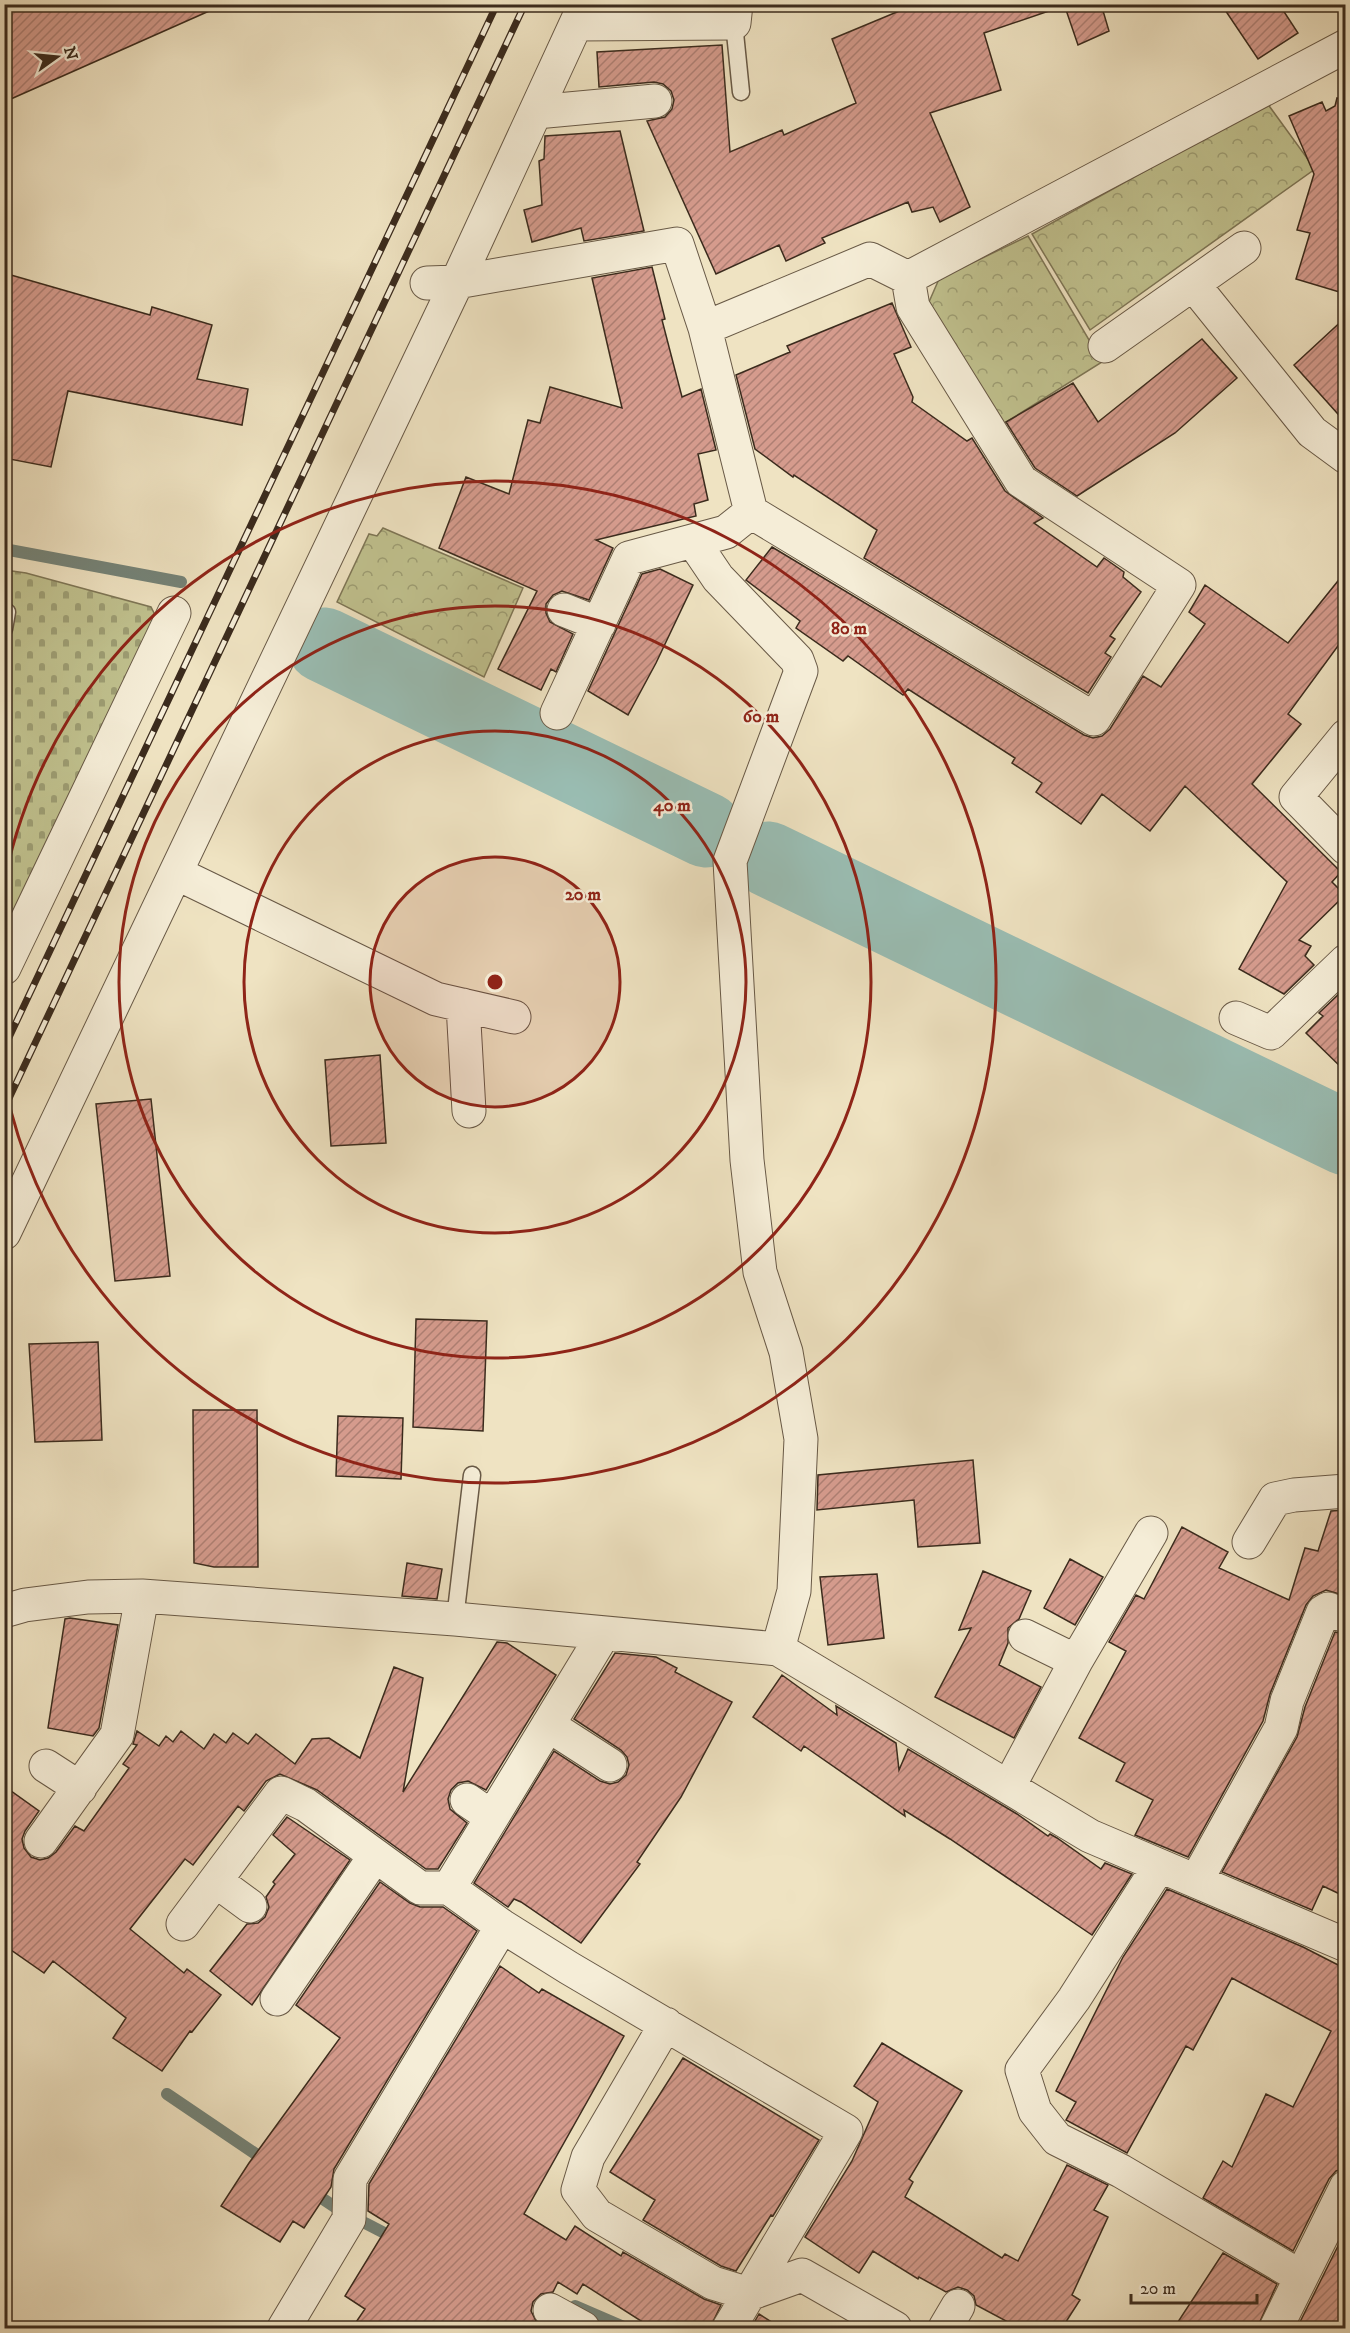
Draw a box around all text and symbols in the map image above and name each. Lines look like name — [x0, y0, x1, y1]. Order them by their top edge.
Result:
north arrow — [27, 27, 87, 87]
text: N — [59, 44, 82, 62]
text: 80 m — [831, 618, 868, 640]
text: 60 m — [743, 706, 780, 728]
text: 40 m — [652, 795, 691, 817]
text: 20 m — [565, 884, 601, 906]
centre of rings — [485, 972, 505, 992]
scale bar — [1131, 2267, 1257, 2305]
text: 20 m — [1140, 2278, 1176, 2300]

